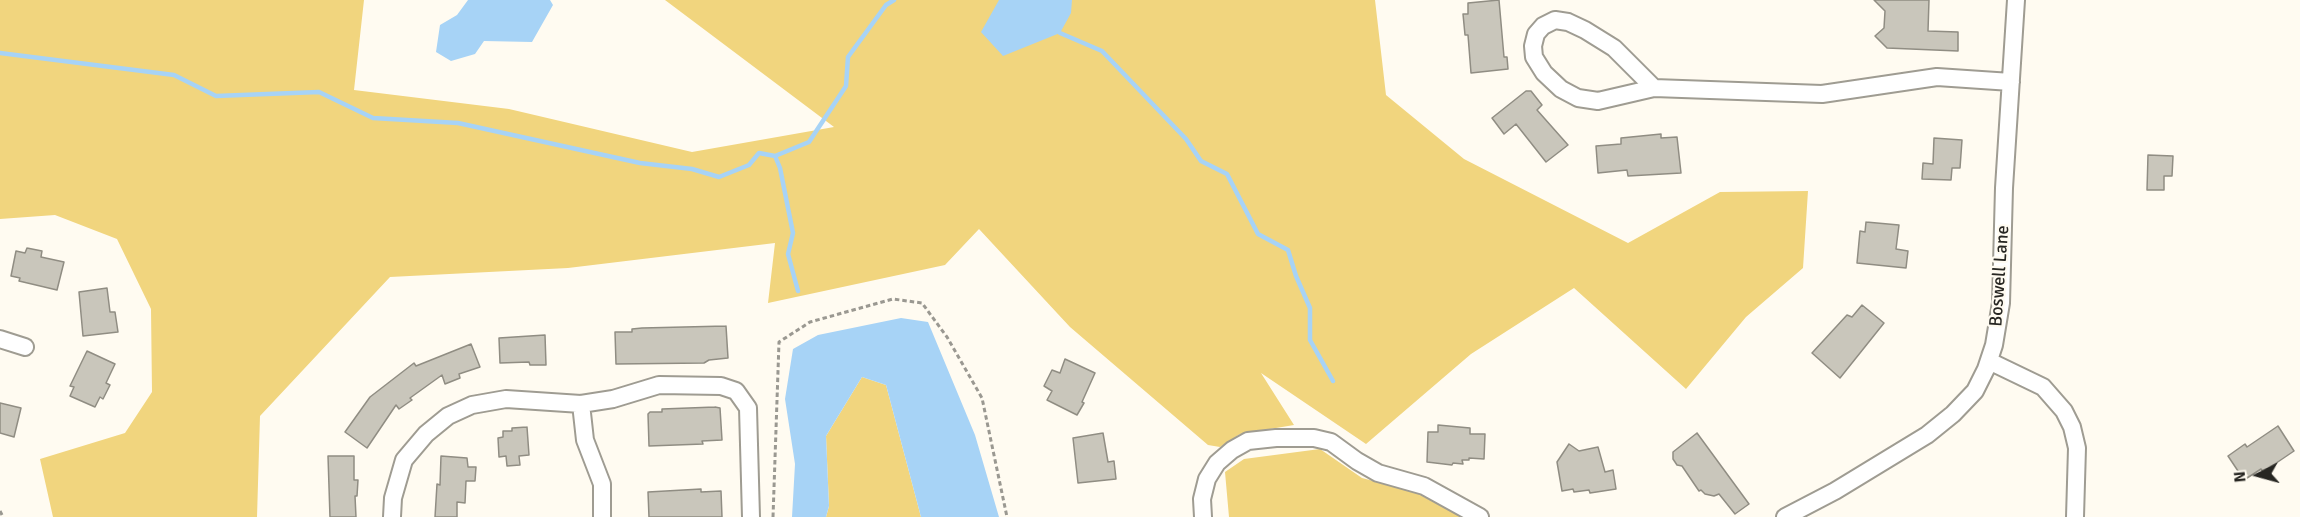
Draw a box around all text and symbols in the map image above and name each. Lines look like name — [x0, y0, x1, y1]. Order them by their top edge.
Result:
street label: Boswell Lane — [1986, 225, 2014, 327]
north arrow — [2228, 445, 2288, 505]
text: N — [2230, 470, 2251, 483]

